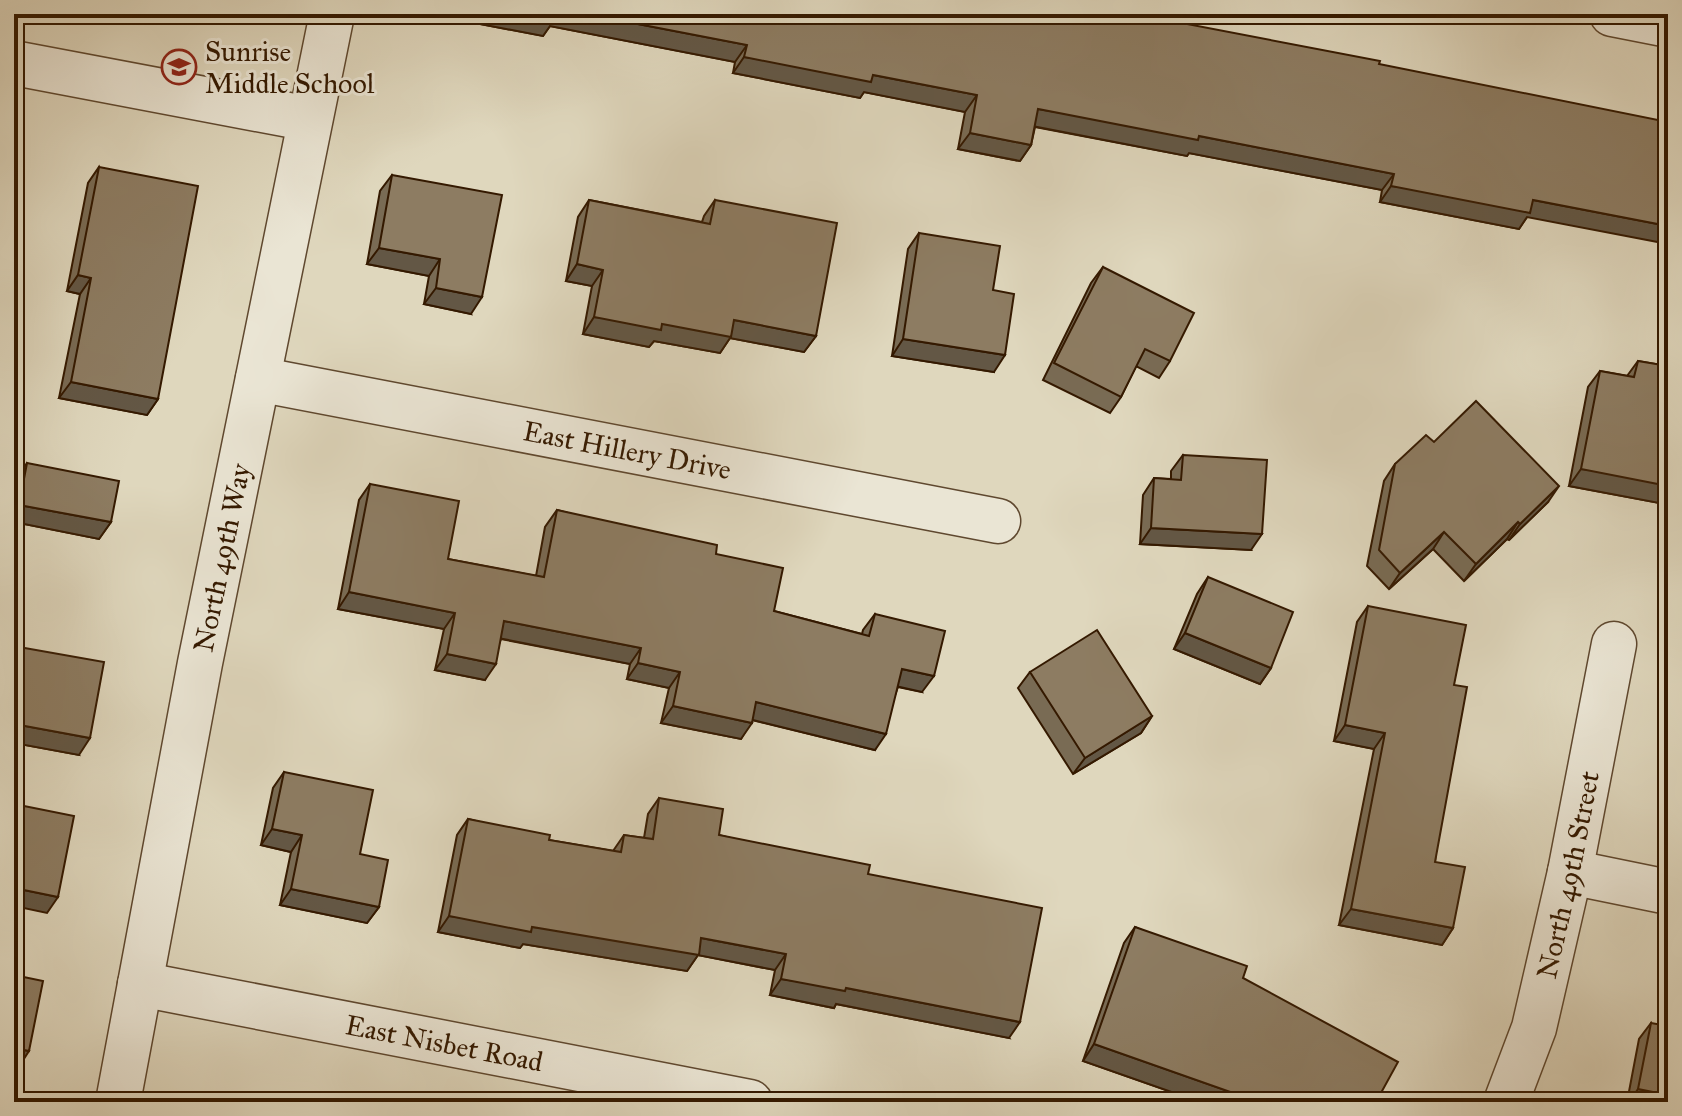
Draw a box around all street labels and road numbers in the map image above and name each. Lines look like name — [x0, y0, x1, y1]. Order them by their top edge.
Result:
street label: East Hillery Drive — [520, 413, 734, 487]
street label: North 49th Way — [185, 460, 258, 655]
street label: North 49th Street — [1528, 768, 1607, 982]
street label: East Nisbet Road — [343, 1007, 546, 1079]

